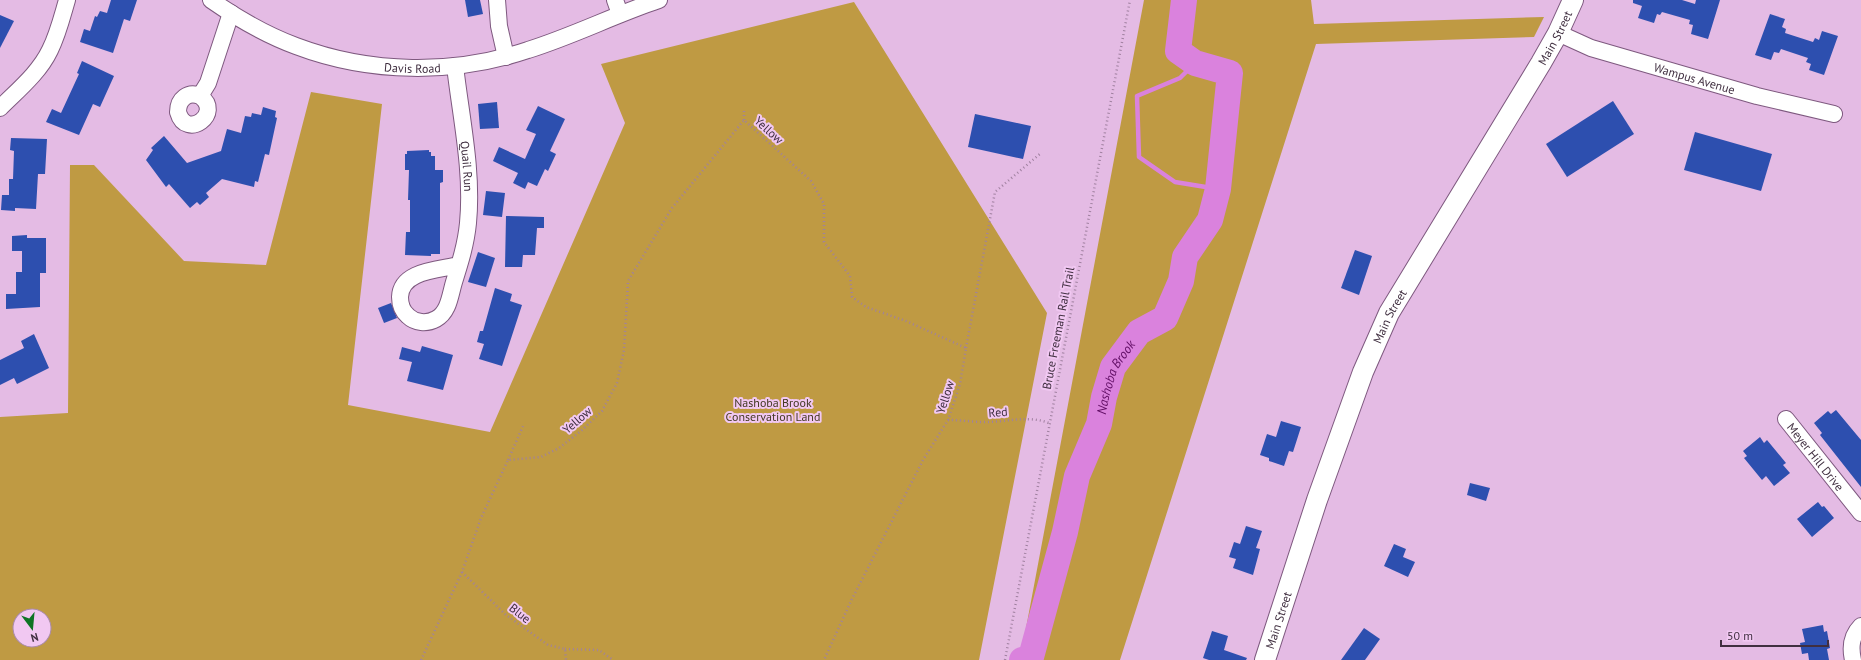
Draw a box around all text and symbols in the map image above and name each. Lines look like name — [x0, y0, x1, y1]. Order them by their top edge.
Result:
street label: Main Street — [1534, 8, 1575, 67]
street label: Davis Road — [384, 59, 441, 75]
street label: Wampus Avenue — [1652, 59, 1737, 97]
street label: Yellow — [751, 113, 787, 147]
street label: Quail Run — [458, 140, 477, 192]
street label: Bruce Freeman Rail Trail — [1039, 265, 1077, 391]
street label: Main Street — [1369, 286, 1409, 346]
water label: Nashoba Brook — [1092, 336, 1139, 416]
street label: Yellow — [933, 378, 957, 415]
park label: Nashoba Brook Conservation Land — [726, 395, 820, 424]
street label: Yellow — [559, 403, 595, 437]
street label: Red — [988, 404, 1008, 420]
street label: Meyer Hill Drive — [1784, 420, 1848, 494]
street label: Main Street — [1262, 590, 1294, 651]
street label: Blue — [506, 600, 534, 626]
north arrow — [12, 608, 52, 648]
scale bar — [1721, 622, 1828, 648]
text: 50 m — [1727, 628, 1753, 643]
text: N — [29, 630, 40, 645]

